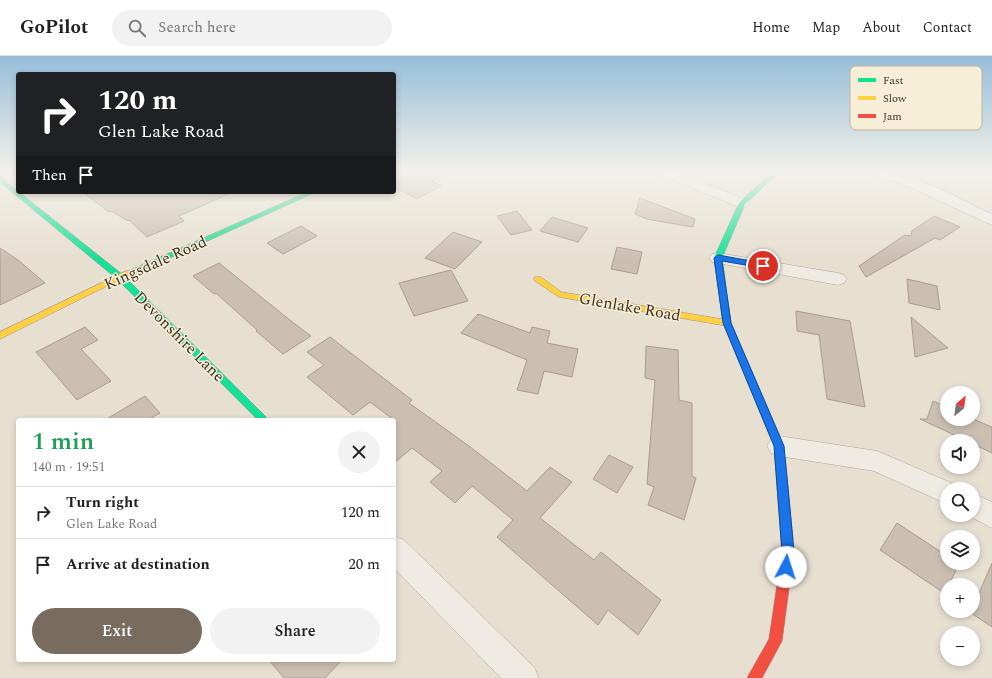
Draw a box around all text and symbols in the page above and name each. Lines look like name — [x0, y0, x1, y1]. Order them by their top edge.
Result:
search box — [112, 10, 392, 46]
text: GoPilot — [20, 13, 88, 42]
text: Search here — [158, 16, 236, 39]
icon: search — [126, 17, 148, 39]
text: Home — [752, 17, 790, 38]
text: Map — [812, 17, 840, 38]
text: About — [862, 17, 901, 38]
text: Contact — [923, 17, 972, 38]
legend — [850, 66, 982, 130]
text: Fast — [883, 72, 904, 89]
text: 120 m — [98, 79, 177, 122]
icon: right — [32, 88, 84, 140]
text: Slow — [883, 90, 907, 107]
text: Jam — [883, 108, 902, 125]
text: Glen Lake Road — [98, 118, 224, 145]
text: Then — [32, 164, 67, 187]
icon: arrive — [75, 164, 97, 186]
street label: Kingsdale Road — [100, 230, 211, 296]
pin — [746, 249, 780, 283]
icon: arrive — [752, 255, 774, 277]
street label: Devonshire Lane — [128, 286, 230, 388]
street label: Glenlake Road — [577, 286, 683, 328]
north arrow — [940, 386, 980, 426]
map controls — [940, 386, 980, 666]
text: 1 min — [32, 424, 94, 460]
button: close — [338, 431, 380, 473]
button: sound — [940, 434, 980, 474]
text: 140 m · 19:51 — [32, 457, 105, 477]
button: search — [940, 482, 980, 522]
text: Turn right — [66, 491, 139, 514]
text: 120 m — [341, 501, 380, 524]
icon: right — [32, 502, 54, 524]
text: Glen Lake Road — [66, 514, 157, 534]
button: layers — [940, 530, 980, 570]
position arrow — [765, 546, 807, 588]
text: Arrive at destination — [66, 553, 210, 576]
text: 20 m — [348, 553, 380, 576]
icon: arrive — [32, 554, 54, 576]
button: + — [940, 578, 980, 618]
button: Exit — [32, 608, 202, 654]
button: Share — [210, 608, 380, 654]
button: − — [940, 626, 980, 666]

